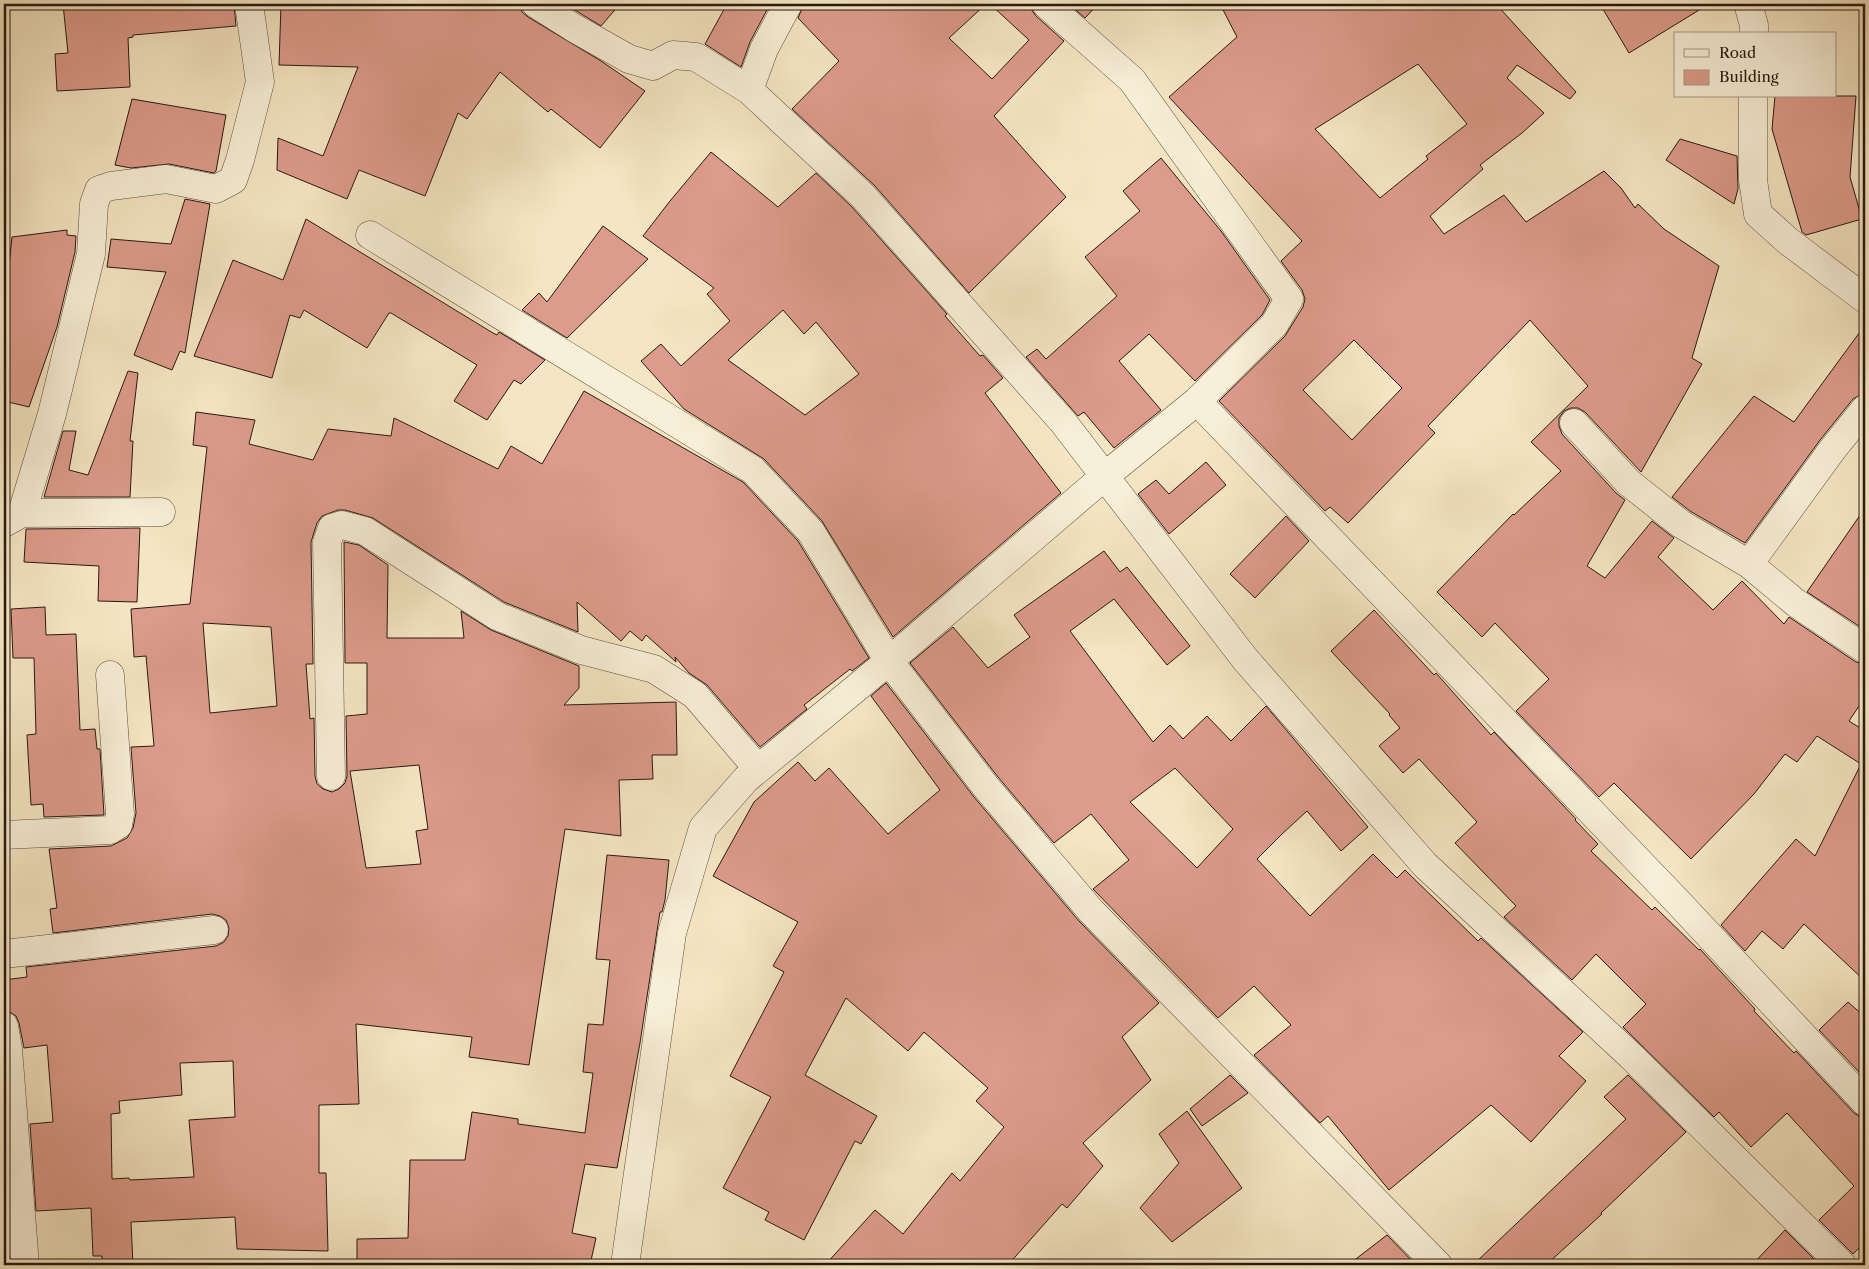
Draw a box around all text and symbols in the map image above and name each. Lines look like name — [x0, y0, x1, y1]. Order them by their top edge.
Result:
legend — [1674, 32, 1836, 98]
text: Road — [1719, 43, 1756, 62]
text: Building — [1719, 67, 1779, 86]

